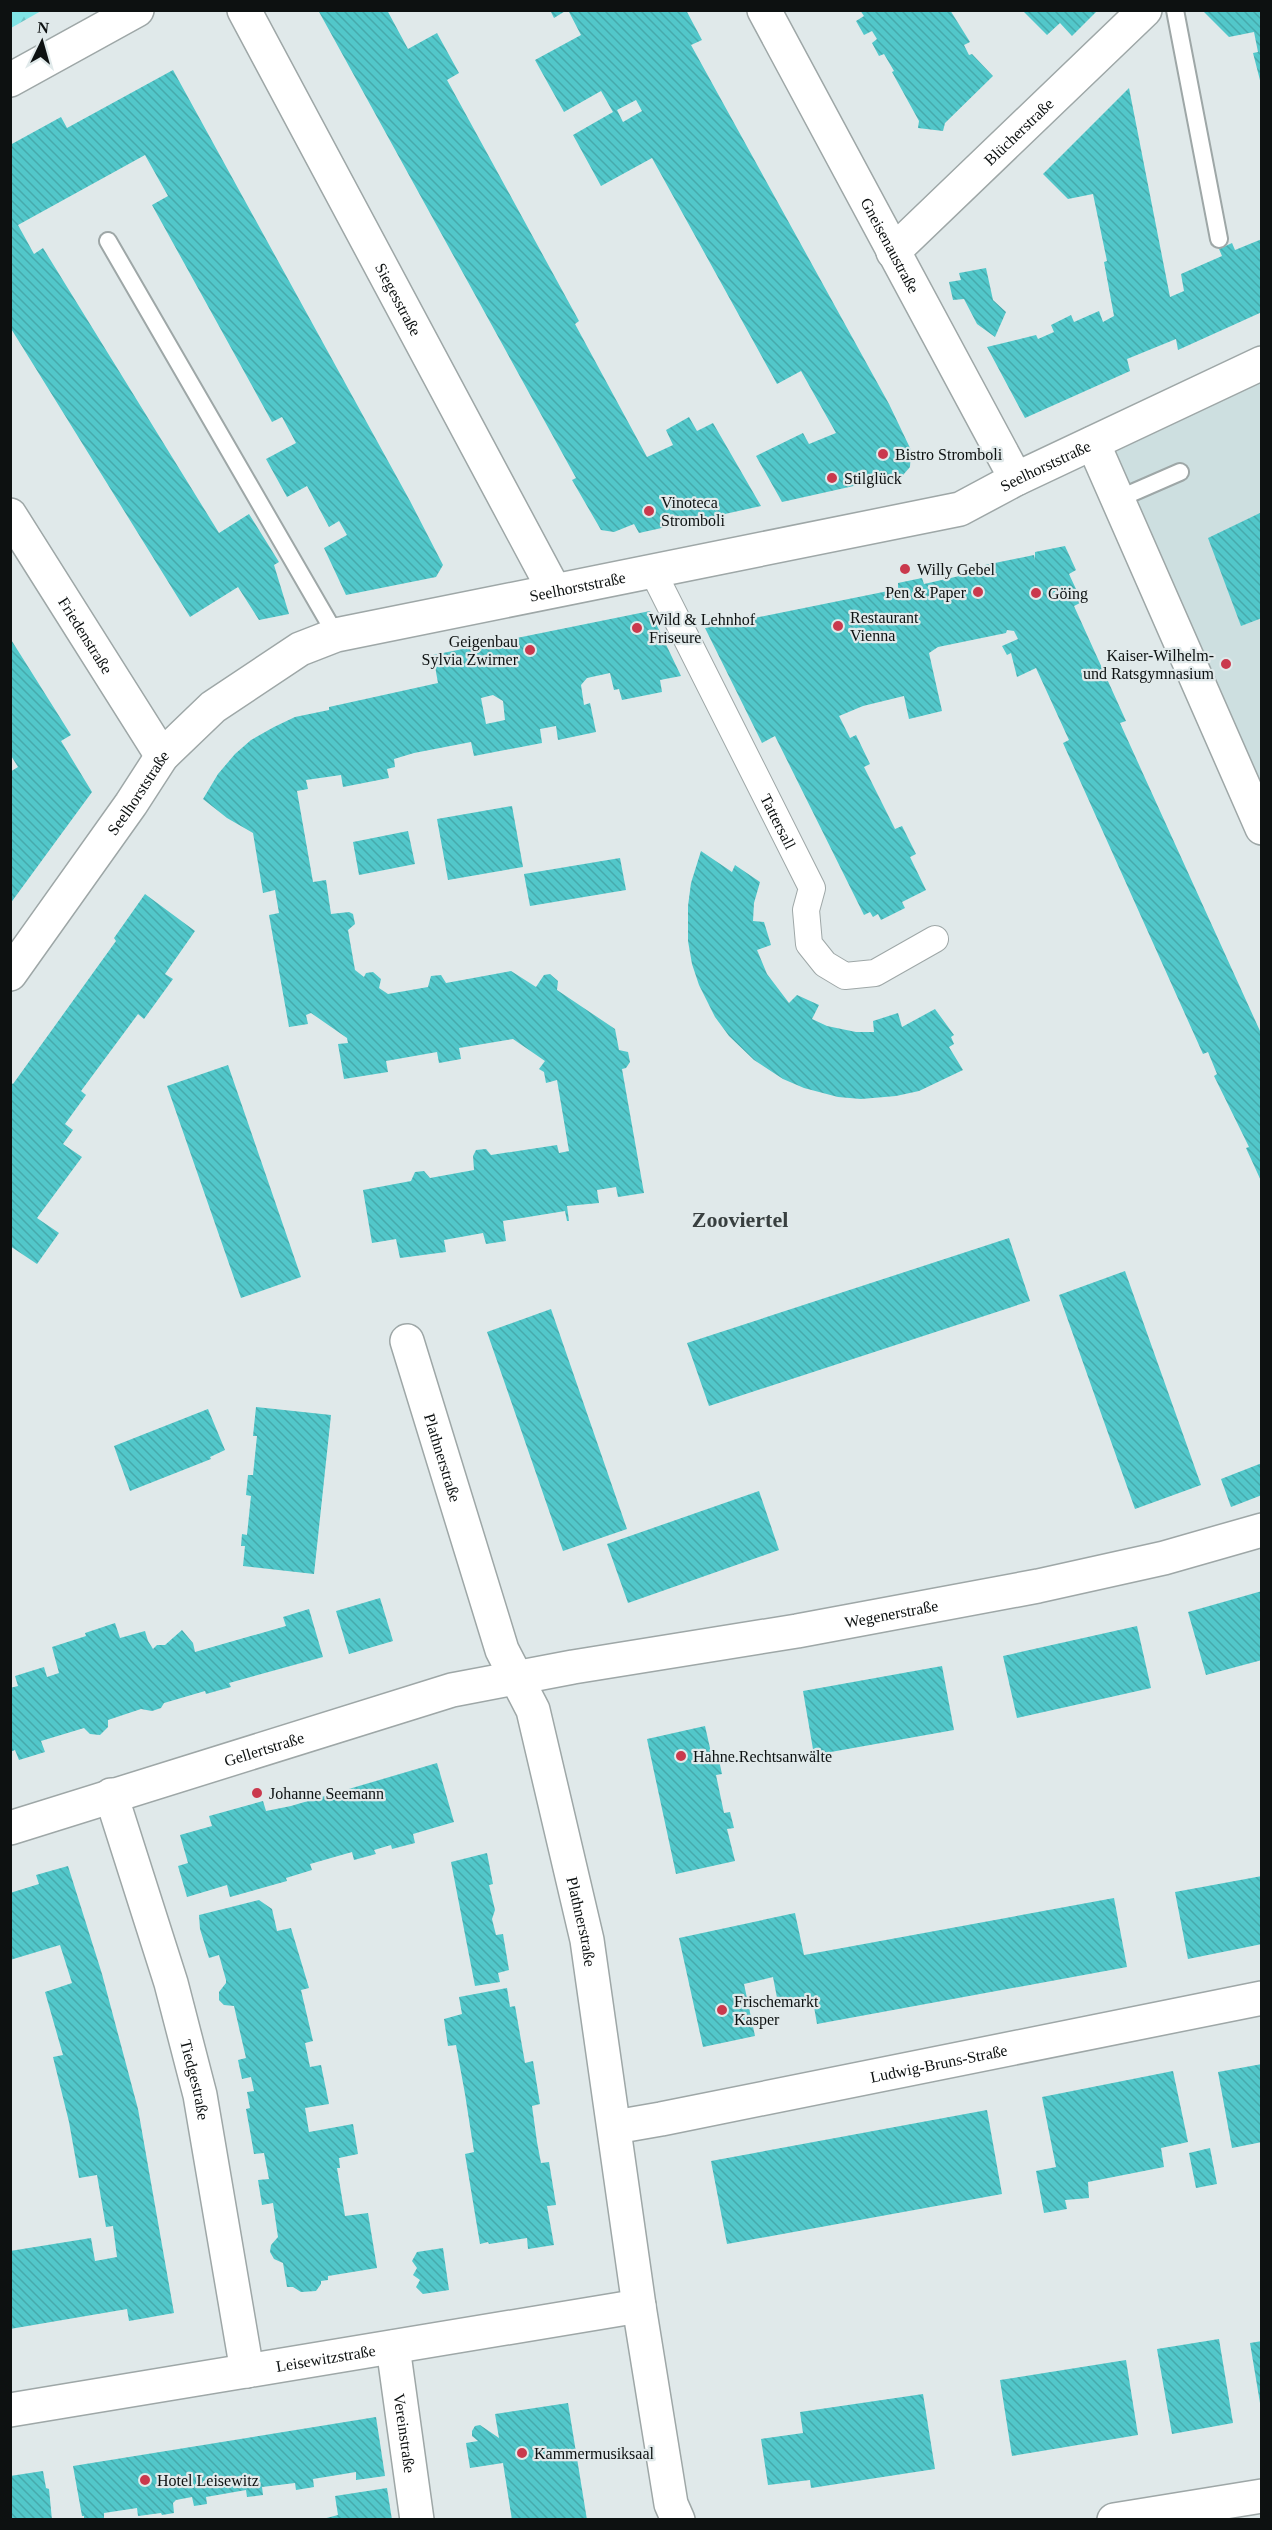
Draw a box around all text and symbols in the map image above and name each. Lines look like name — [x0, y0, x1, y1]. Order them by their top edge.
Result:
north arrow — [12, 12, 72, 72]
text: N — [37, 19, 50, 37]
street label: Blücherstraße — [981, 95, 1056, 168]
street label: Gneisenaustraße — [858, 195, 923, 296]
street label: Siegesstraße — [372, 260, 425, 339]
street label: Seelhorststraße — [997, 437, 1093, 494]
place label: Bistro Stromboli — [895, 446, 1003, 463]
marker: Bistro Stromboli — [876, 447, 890, 461]
place label: Stilglück — [844, 470, 902, 488]
marker: Stilglück — [825, 471, 839, 485]
place label: Vinoteca Stromboli — [661, 494, 726, 529]
marker: Vinoteca Stromboli — [642, 504, 656, 518]
place label: Willy Gebel — [917, 561, 996, 579]
marker: Willy Gebel — [898, 562, 912, 576]
street label: Seelhorststraße — [528, 568, 627, 604]
place label: Pen & Paper — [885, 584, 967, 602]
marker: Pen & Paper — [971, 585, 985, 599]
place label: Göing — [1048, 585, 1088, 603]
marker: Göing — [1029, 586, 1043, 600]
street label: Friedenstraße — [55, 594, 116, 676]
place label: Restaurant Vienna — [850, 609, 919, 644]
place label: Wild & Lehnhof Friseure — [649, 611, 756, 646]
marker: Restaurant Vienna — [831, 619, 845, 633]
marker: Wild & Lehnhof Friseure — [630, 621, 644, 635]
place label: Geigenbau Sylvia Zwirner — [422, 633, 519, 669]
marker: Geigenbau Sylvia Zwirner — [523, 643, 537, 657]
place label: Kaiser-Wilhelm- und Ratsgymnasium — [1083, 647, 1215, 683]
marker: Kaiser-Wilhelm- und Ratsgymnasium — [1219, 657, 1233, 671]
street label: Seelhorststraße — [103, 746, 172, 838]
street label: Tattersall — [757, 791, 800, 852]
district label: Zooviertel — [692, 1207, 788, 1232]
street label: Plathnerstraße — [421, 1411, 464, 1504]
street label: Wegenerstraße — [843, 1596, 939, 1630]
street label: Gellertstraße — [222, 1728, 306, 1769]
place label: Hahne.Rechtsanwälte — [693, 1748, 832, 1765]
marker: Hahne.Rechtsanwälte — [674, 1749, 688, 1763]
place label: Johanne Seemann — [269, 1785, 384, 1802]
marker: Johanne Seemann — [250, 1786, 264, 1800]
street label: Plathnerstraße — [564, 1875, 599, 1968]
place label: Frischemarkt Kasper — [734, 1993, 819, 2029]
marker: Frischemarkt Kasper — [715, 2003, 729, 2017]
street label: Tiedgestraße — [177, 2038, 213, 2121]
street label: Ludwig-Bruns-Straße — [869, 2041, 1009, 2085]
street label: Leisewitzstraße — [275, 2341, 377, 2374]
street label: Vereinstraße — [391, 2392, 419, 2474]
place label: Kammermusiksaal — [534, 2445, 655, 2462]
marker: Kammermusiksaal — [515, 2446, 529, 2460]
place label: Hotel Leisewitz — [157, 2472, 259, 2489]
marker: Hotel Leisewitz — [138, 2473, 152, 2487]

